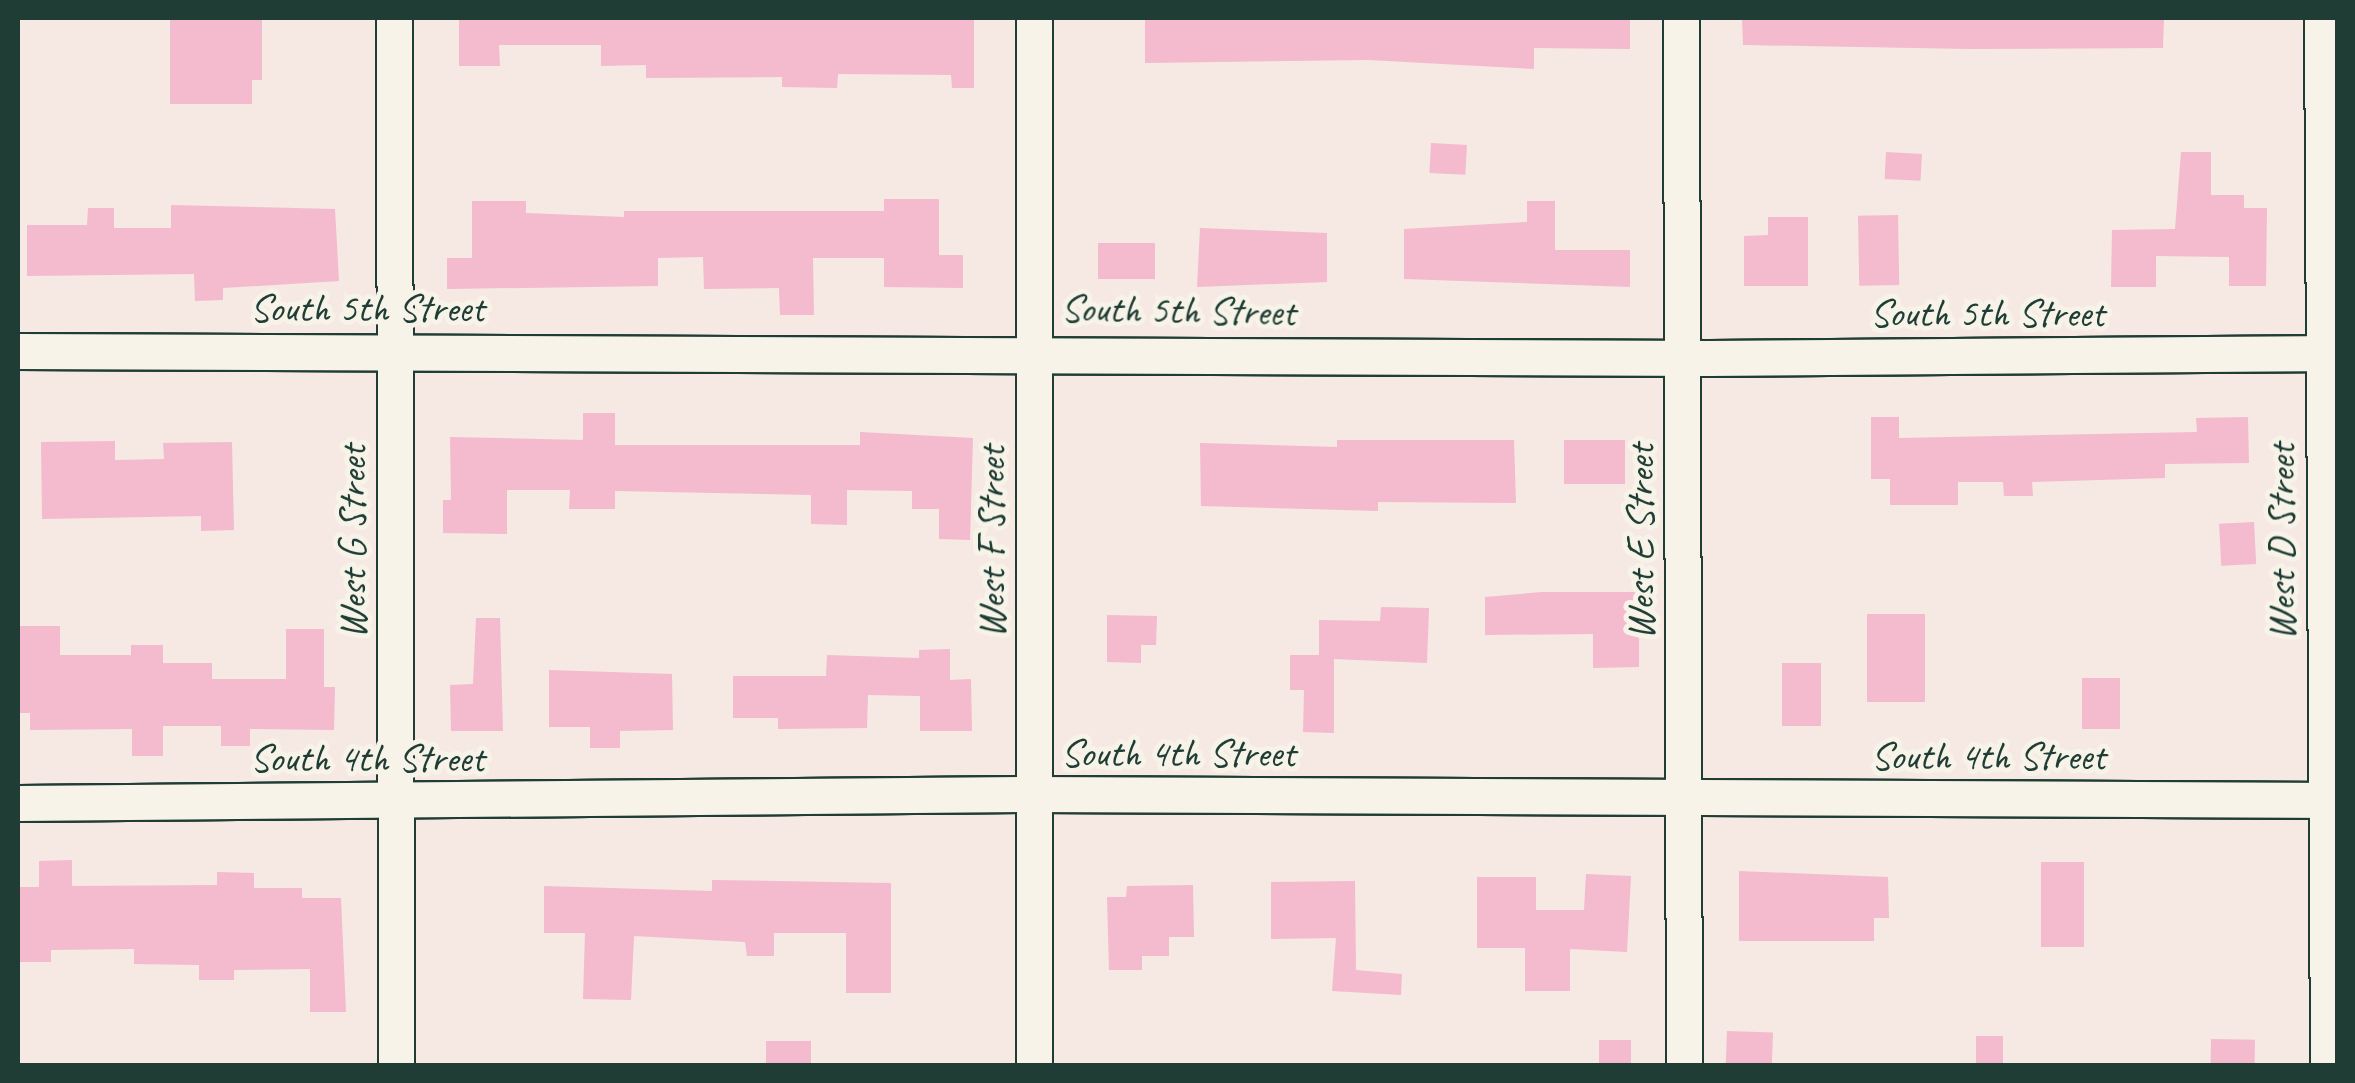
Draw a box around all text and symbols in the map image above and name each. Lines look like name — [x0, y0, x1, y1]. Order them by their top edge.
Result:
street label: South 5th Street — [249, 284, 485, 332]
street label: South 5th Street — [1060, 284, 1296, 336]
street label: South 5th Street — [1869, 289, 2105, 337]
street label: West D Street — [2257, 443, 2305, 641]
street label: West G Street — [328, 444, 376, 640]
street label: West E Street — [1616, 444, 1664, 640]
street label: West F Street — [967, 445, 1015, 639]
street label: South 4th Street — [1060, 729, 1296, 777]
street label: South 4th Street — [1870, 732, 2106, 780]
street label: South 4th Street — [249, 734, 485, 782]

